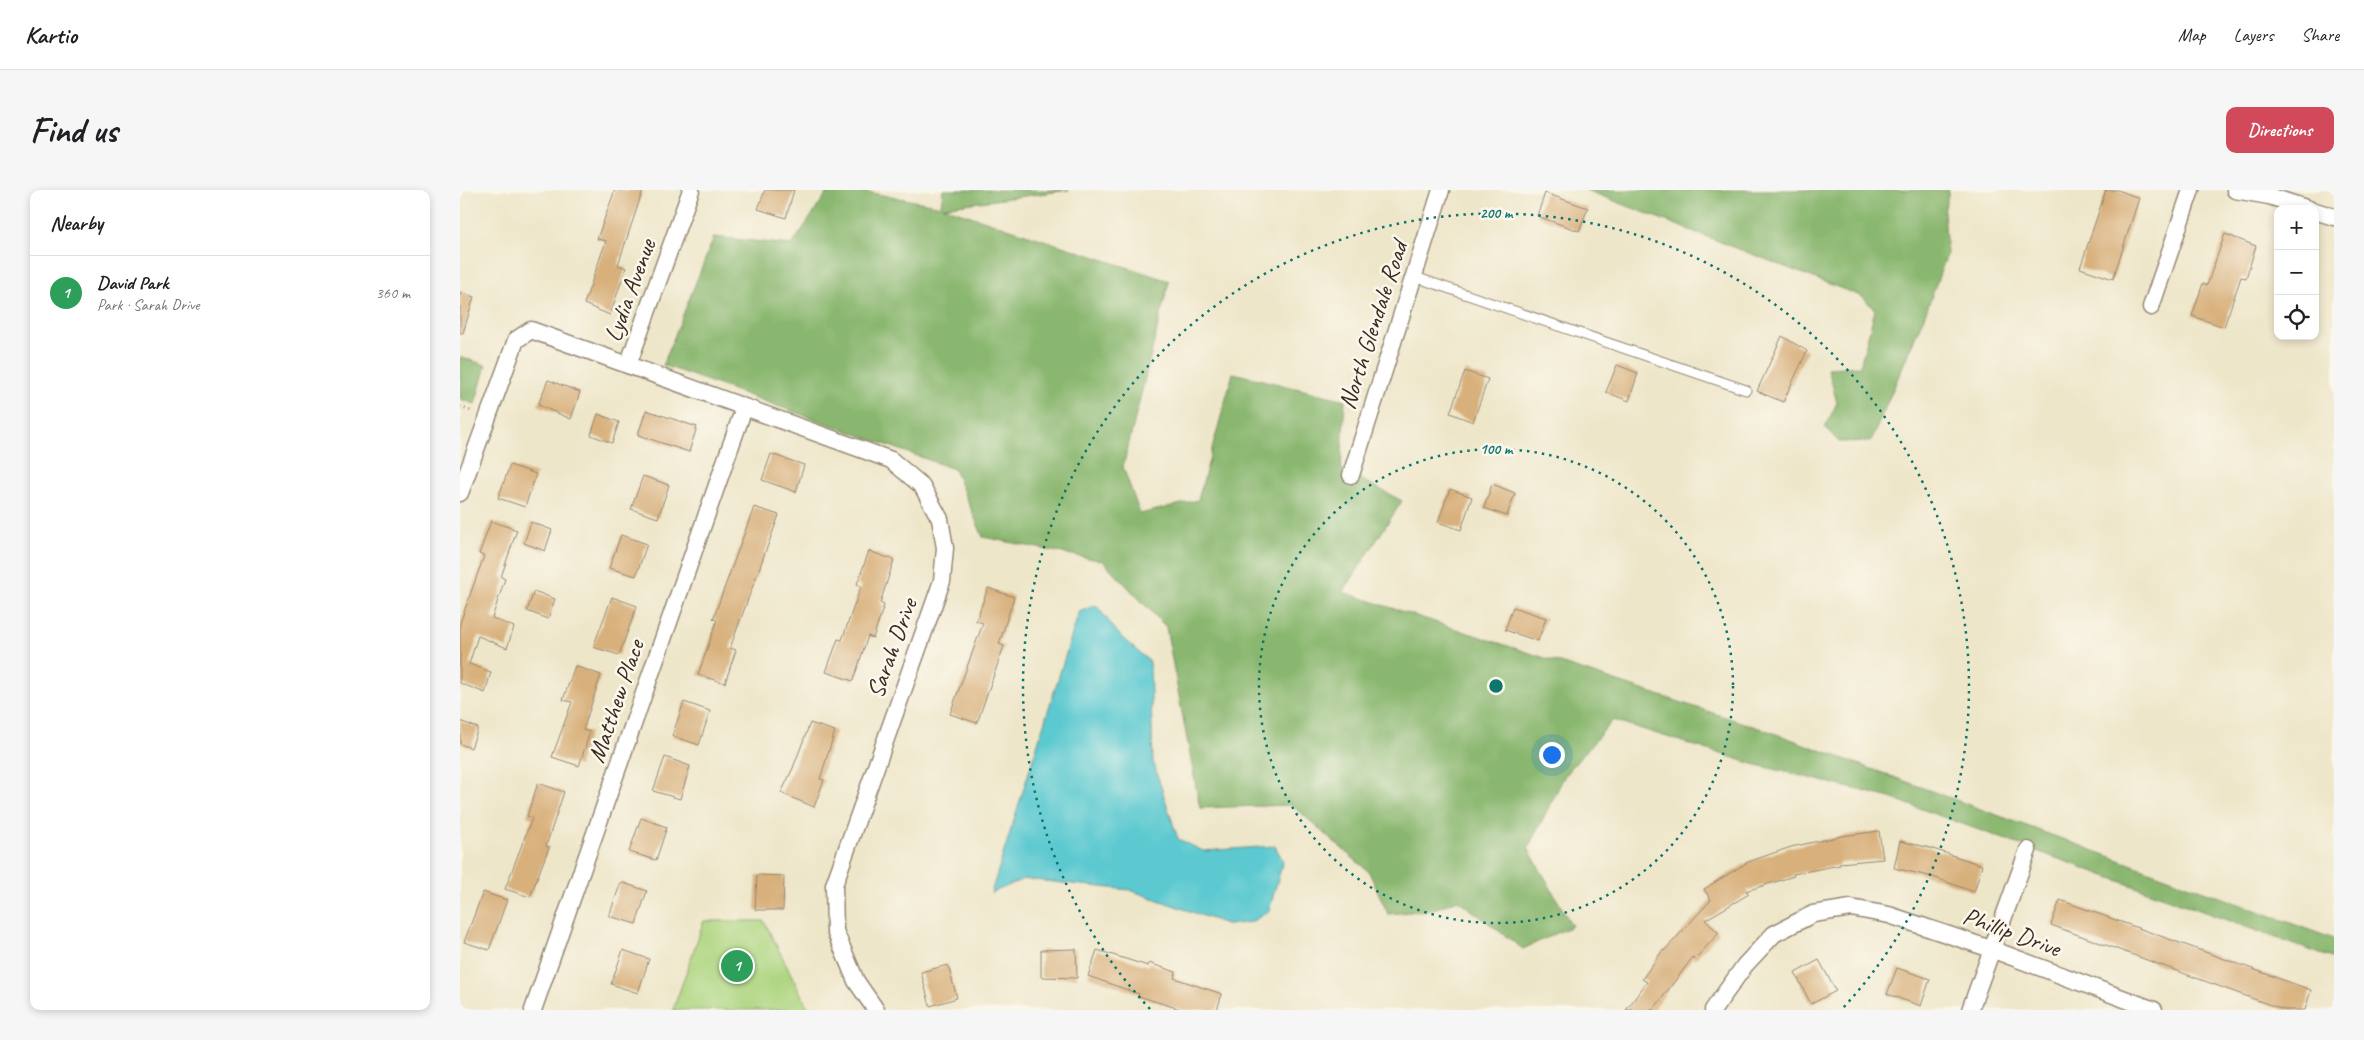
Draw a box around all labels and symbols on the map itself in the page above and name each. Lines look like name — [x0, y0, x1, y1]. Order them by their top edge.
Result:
text: 200 m — [1480, 204, 1514, 223]
street label: Lydia Avenue — [597, 233, 664, 346]
street label: North Glendale Road — [1331, 233, 1416, 413]
text: 100 m — [1480, 440, 1514, 459]
street label: Sarah Drive — [859, 592, 925, 703]
street label: Matthew Place — [580, 634, 652, 767]
centre of rings — [1487, 677, 1505, 695]
your location — [1539, 742, 1565, 768]
street label: Phillip Drive — [1959, 900, 2066, 965]
pin: 1 — [721, 947, 753, 985]

